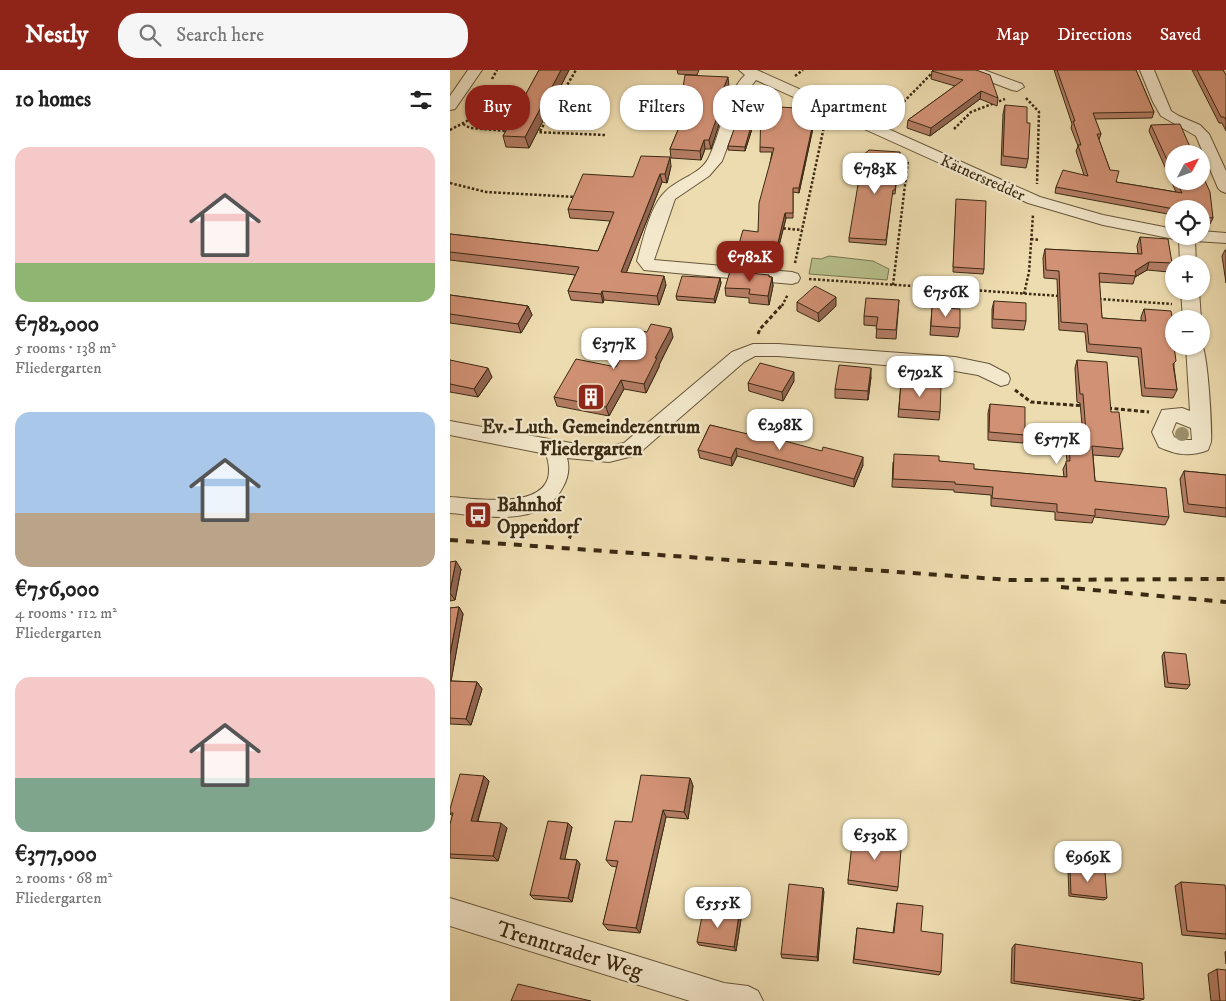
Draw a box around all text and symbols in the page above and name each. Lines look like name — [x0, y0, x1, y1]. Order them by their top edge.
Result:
search box — [118, 13, 468, 58]
text: Nestly — [25, 20, 88, 50]
icon: search — [136, 21, 164, 49]
text: Search here — [176, 24, 264, 47]
text: Map — [996, 24, 1029, 46]
text: Directions — [1057, 24, 1132, 46]
text: Saved — [1160, 24, 1201, 46]
chip: Buy — [465, 85, 530, 130]
chip: Rent — [540, 85, 610, 130]
chip: Filters — [620, 85, 703, 130]
chip: New — [713, 85, 782, 130]
chip: Apartment — [792, 85, 905, 130]
icon: filters — [407, 86, 435, 114]
text: 10 homes — [15, 87, 91, 113]
north arrow — [1165, 145, 1210, 190]
map controls — [1165, 145, 1210, 355]
street label: Kätnersredder — [937, 150, 1028, 205]
pin: €783K — [840, 152, 910, 195]
text: €783K — [853, 159, 897, 179]
icon: home — [180, 180, 270, 270]
button: locate — [1165, 200, 1210, 245]
pin: €782K — [715, 240, 785, 283]
text: €782K — [728, 247, 772, 267]
button: + — [1165, 255, 1210, 300]
pin: €756K — [911, 276, 981, 318]
text: €756K — [923, 282, 969, 302]
button: − — [1165, 310, 1210, 355]
text: €782,000 — [15, 312, 99, 338]
pin: €377K — [579, 328, 649, 370]
text: €377K — [592, 334, 636, 354]
text: 5 rooms · 138 m² — [15, 338, 116, 358]
pin: €792K — [885, 356, 955, 398]
text: Fliedergarten — [15, 358, 102, 378]
text: €792K — [898, 362, 942, 382]
building icon: Ev.-Luth. Gemeindezentrum Fliedergarten — [576, 382, 606, 412]
pin: €298K — [745, 408, 815, 451]
text: €298K — [758, 415, 802, 435]
place label: Ev.-Luth. Gemeindezentrum Fliedergarten — [482, 416, 701, 461]
pin: €577K — [1022, 422, 1092, 465]
text: €577K — [1034, 429, 1080, 449]
icon: home — [180, 445, 270, 535]
place label: Bahnhof Oppendorf — [497, 494, 583, 539]
bus stop icon: Bahnhof Oppendorf — [463, 500, 493, 530]
text: €756,000 — [15, 577, 99, 603]
text: 4 rooms · 112 m² — [15, 603, 117, 623]
text: Fliedergarten — [15, 623, 102, 643]
icon: home — [180, 710, 270, 800]
pin: €530K — [840, 818, 910, 861]
text: €530K — [853, 825, 897, 845]
pin: €969K — [1053, 840, 1123, 883]
text: €377,000 — [15, 842, 97, 868]
text: €969K — [1066, 847, 1110, 867]
text: 2 rooms · 68 m² — [15, 868, 112, 888]
pin: €555K — [683, 886, 753, 929]
text: Fliedergarten — [15, 888, 102, 908]
text: €555K — [696, 893, 740, 913]
street label: Trenntrader Weg — [493, 915, 646, 986]

